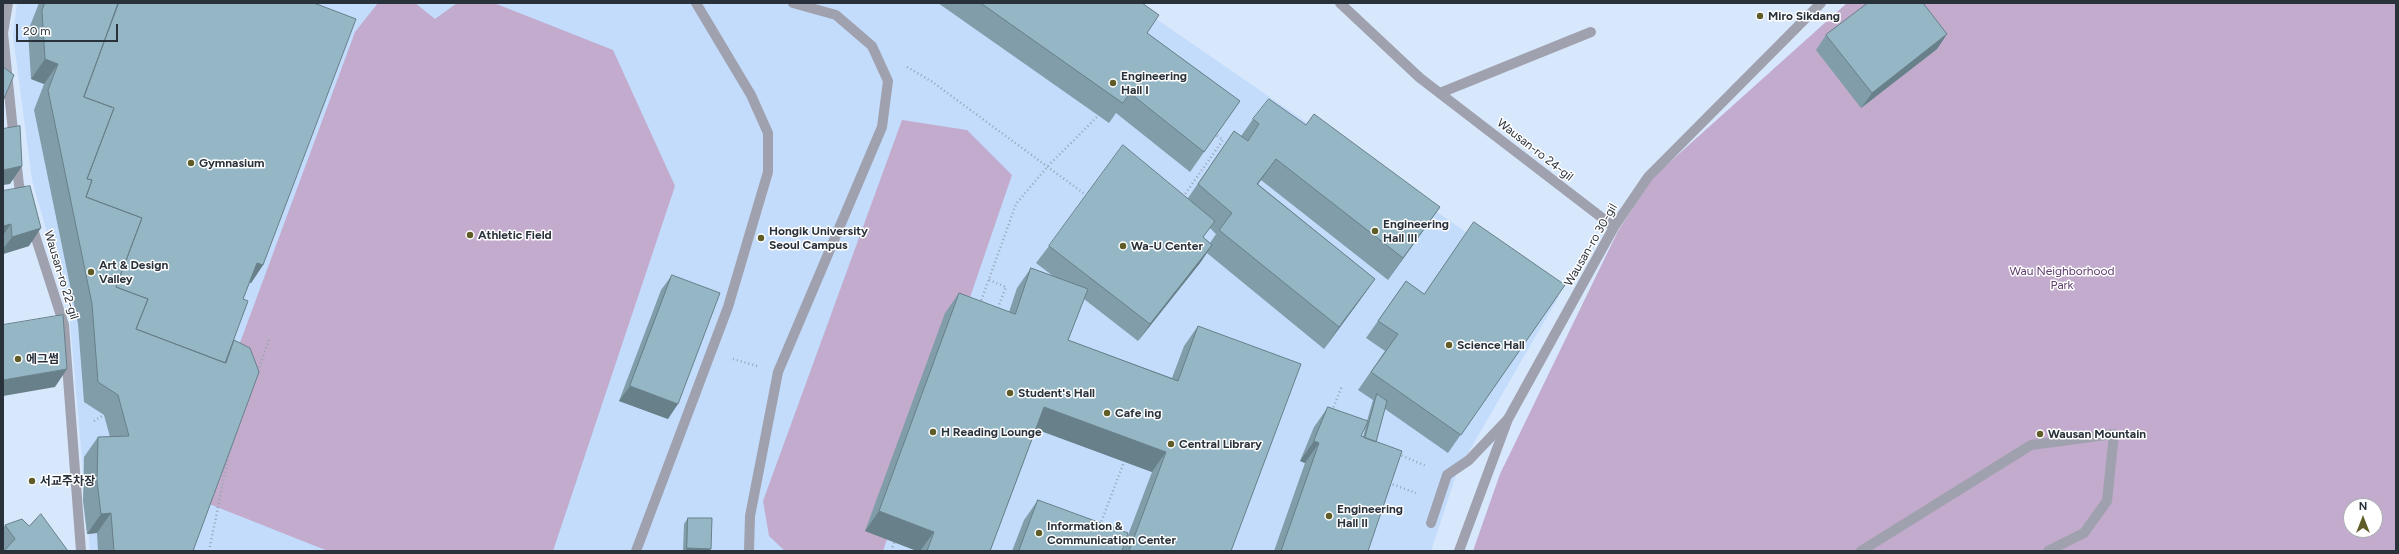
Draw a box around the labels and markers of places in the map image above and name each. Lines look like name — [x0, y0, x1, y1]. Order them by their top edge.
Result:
place label: Miro Sikdang — [1768, 9, 1840, 23]
marker: Miro Sikdang — [1755, 11, 1765, 21]
place label: Engineering Hall I — [1121, 69, 1187, 97]
marker: Engineering Hall I — [1108, 78, 1118, 88]
place label: Gymnasium — [199, 156, 265, 170]
marker: Gymnasium — [186, 158, 196, 168]
place label: Engineering Hall III — [1383, 217, 1449, 245]
place label: Hongik University Seoul Campus — [769, 224, 868, 252]
marker: Engineering Hall III — [1370, 226, 1380, 236]
place label: Athletic Field — [478, 228, 552, 242]
marker: Athletic Field — [465, 230, 475, 240]
marker: Hongik University Seoul Campus — [756, 233, 766, 243]
place label: Wa-U Center — [1131, 239, 1203, 253]
marker: Wa-U Center — [1118, 241, 1128, 251]
place label: Art & Design Valley — [99, 258, 168, 286]
marker: Art & Design Valley — [86, 267, 96, 277]
place label: Science Hall — [1457, 338, 1525, 352]
marker: Science Hall — [1444, 340, 1454, 350]
place label: 에그썸 — [26, 352, 59, 366]
marker: 에그썸 — [13, 354, 23, 364]
place label: Student's Hall — [1018, 386, 1095, 400]
marker: Student's Hall — [1005, 388, 1015, 398]
place label: Cafe ing — [1115, 406, 1161, 420]
marker: Cafe ing — [1102, 408, 1112, 418]
place label: H Reading Lounge — [941, 425, 1042, 439]
marker: H Reading Lounge — [928, 427, 938, 437]
place label: Wausan Mountain — [2048, 427, 2146, 441]
marker: Wausan Mountain — [2035, 429, 2045, 439]
place label: Central Library — [1179, 437, 1262, 451]
marker: Central Library — [1166, 439, 1176, 449]
place label: 서교주차장 — [40, 474, 95, 488]
marker: 서교주차장 — [27, 476, 37, 486]
place label: Engineering Hall II — [1337, 502, 1403, 530]
marker: Engineering Hall II — [1324, 511, 1334, 521]
place label: Information & Communication Center — [1047, 519, 1176, 547]
marker: Information & Communication Center — [1034, 528, 1044, 538]

